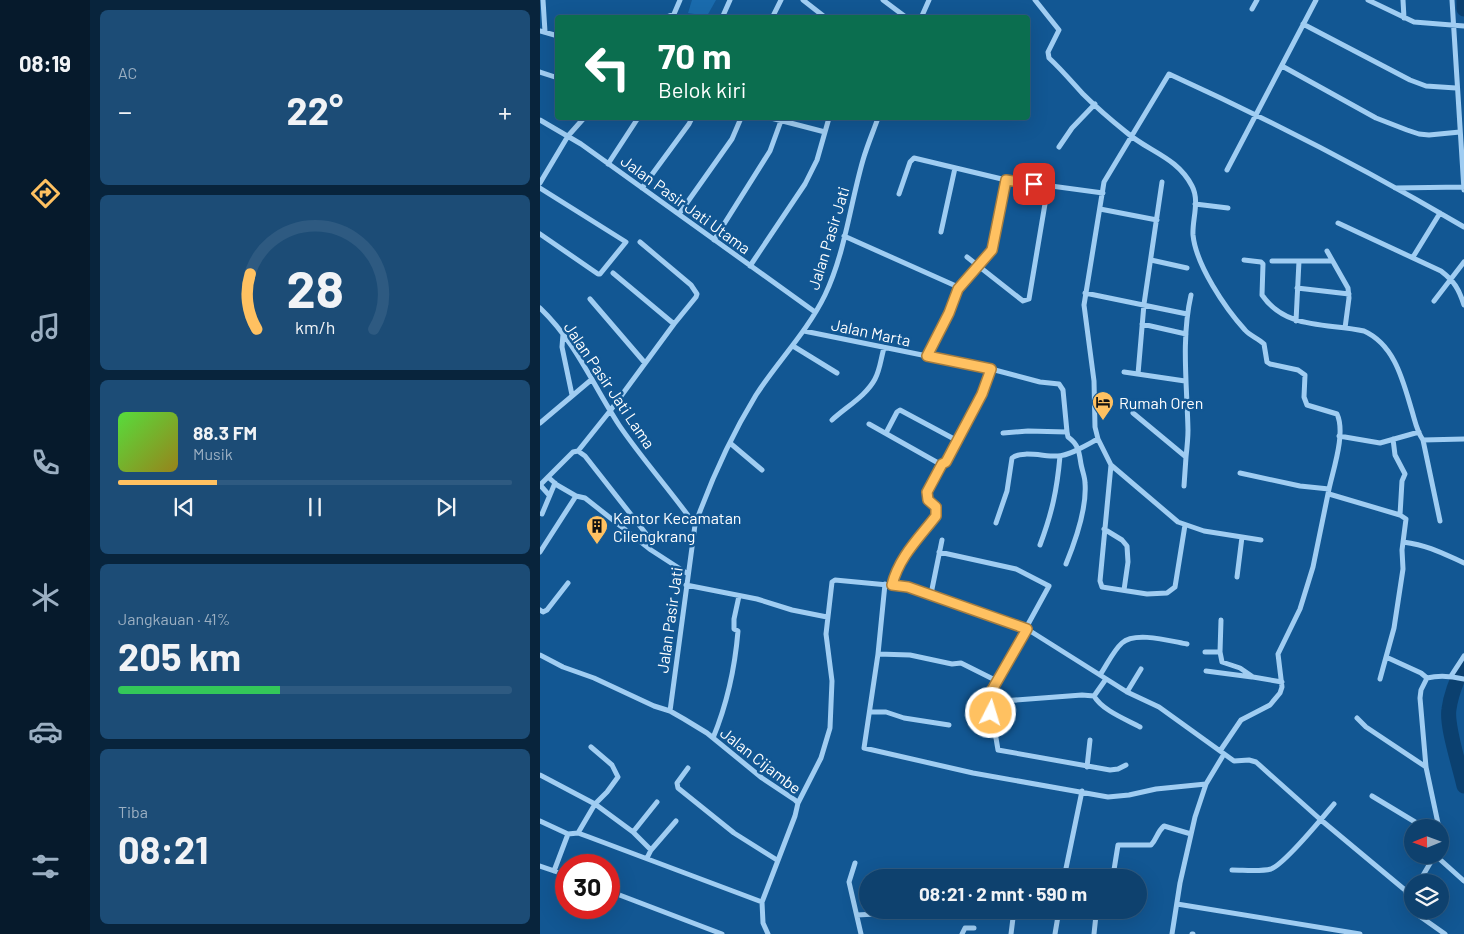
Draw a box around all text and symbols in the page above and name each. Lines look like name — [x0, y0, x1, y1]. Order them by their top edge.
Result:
text: 70 m — [658, 34, 732, 76]
icon: left — [575, 35, 640, 100]
text: 08:19 — [19, 50, 71, 76]
text: AC — [118, 63, 137, 82]
text: Belok kiri — [658, 76, 746, 102]
text: 22° — [287, 87, 343, 133]
text: − — [118, 94, 132, 128]
text: + — [498, 94, 512, 128]
street label: Jalan Pasir Jati Utama — [617, 151, 755, 257]
pin — [1013, 163, 1055, 205]
icon: arrive — [1020, 170, 1048, 198]
icon: directions — [28, 176, 63, 211]
street label: Jalan Pasir Jati — [803, 184, 853, 292]
text: 28 — [286, 256, 344, 318]
icon: music — [28, 310, 63, 345]
street label: Jalan Marta — [830, 314, 912, 350]
text: km/h — [295, 316, 335, 338]
street label: Jalan Pasir Jati Lama — [561, 318, 659, 452]
hotel icon: Rumah Oren — [1091, 390, 1115, 421]
place label: Rumah Oren — [1119, 393, 1203, 412]
text: 88.3 FM — [193, 421, 257, 444]
text: Musik — [193, 444, 233, 463]
icon: phone — [28, 445, 63, 480]
icon: previous — [170, 493, 198, 521]
icon: pause — [301, 493, 329, 521]
icon: next — [432, 493, 460, 521]
place label: Kantor Kecamatan Cilengkrang — [613, 508, 741, 545]
building icon: Kantor Kecamatan Cilengkrang — [585, 514, 609, 545]
street label: Jalan Pasir Jati — [652, 566, 686, 674]
icon: climate — [28, 580, 63, 615]
text: Jangkauan · 41% — [118, 609, 230, 628]
text: 205 km — [118, 633, 241, 679]
position arrow — [964, 686, 1016, 738]
icon: car — [28, 714, 63, 749]
street label: Jalan Cijambe — [717, 723, 805, 797]
text: Tiba — [118, 802, 148, 821]
north arrow — [1404, 819, 1449, 864]
map controls — [1404, 819, 1449, 919]
text: 08:21 — [118, 826, 209, 872]
icon: filters — [28, 849, 63, 884]
speed limit sign: 30 — [555, 854, 620, 919]
button: layers — [1404, 874, 1449, 919]
text: 08:21 · 2 mnt · 590 m — [919, 882, 1087, 905]

